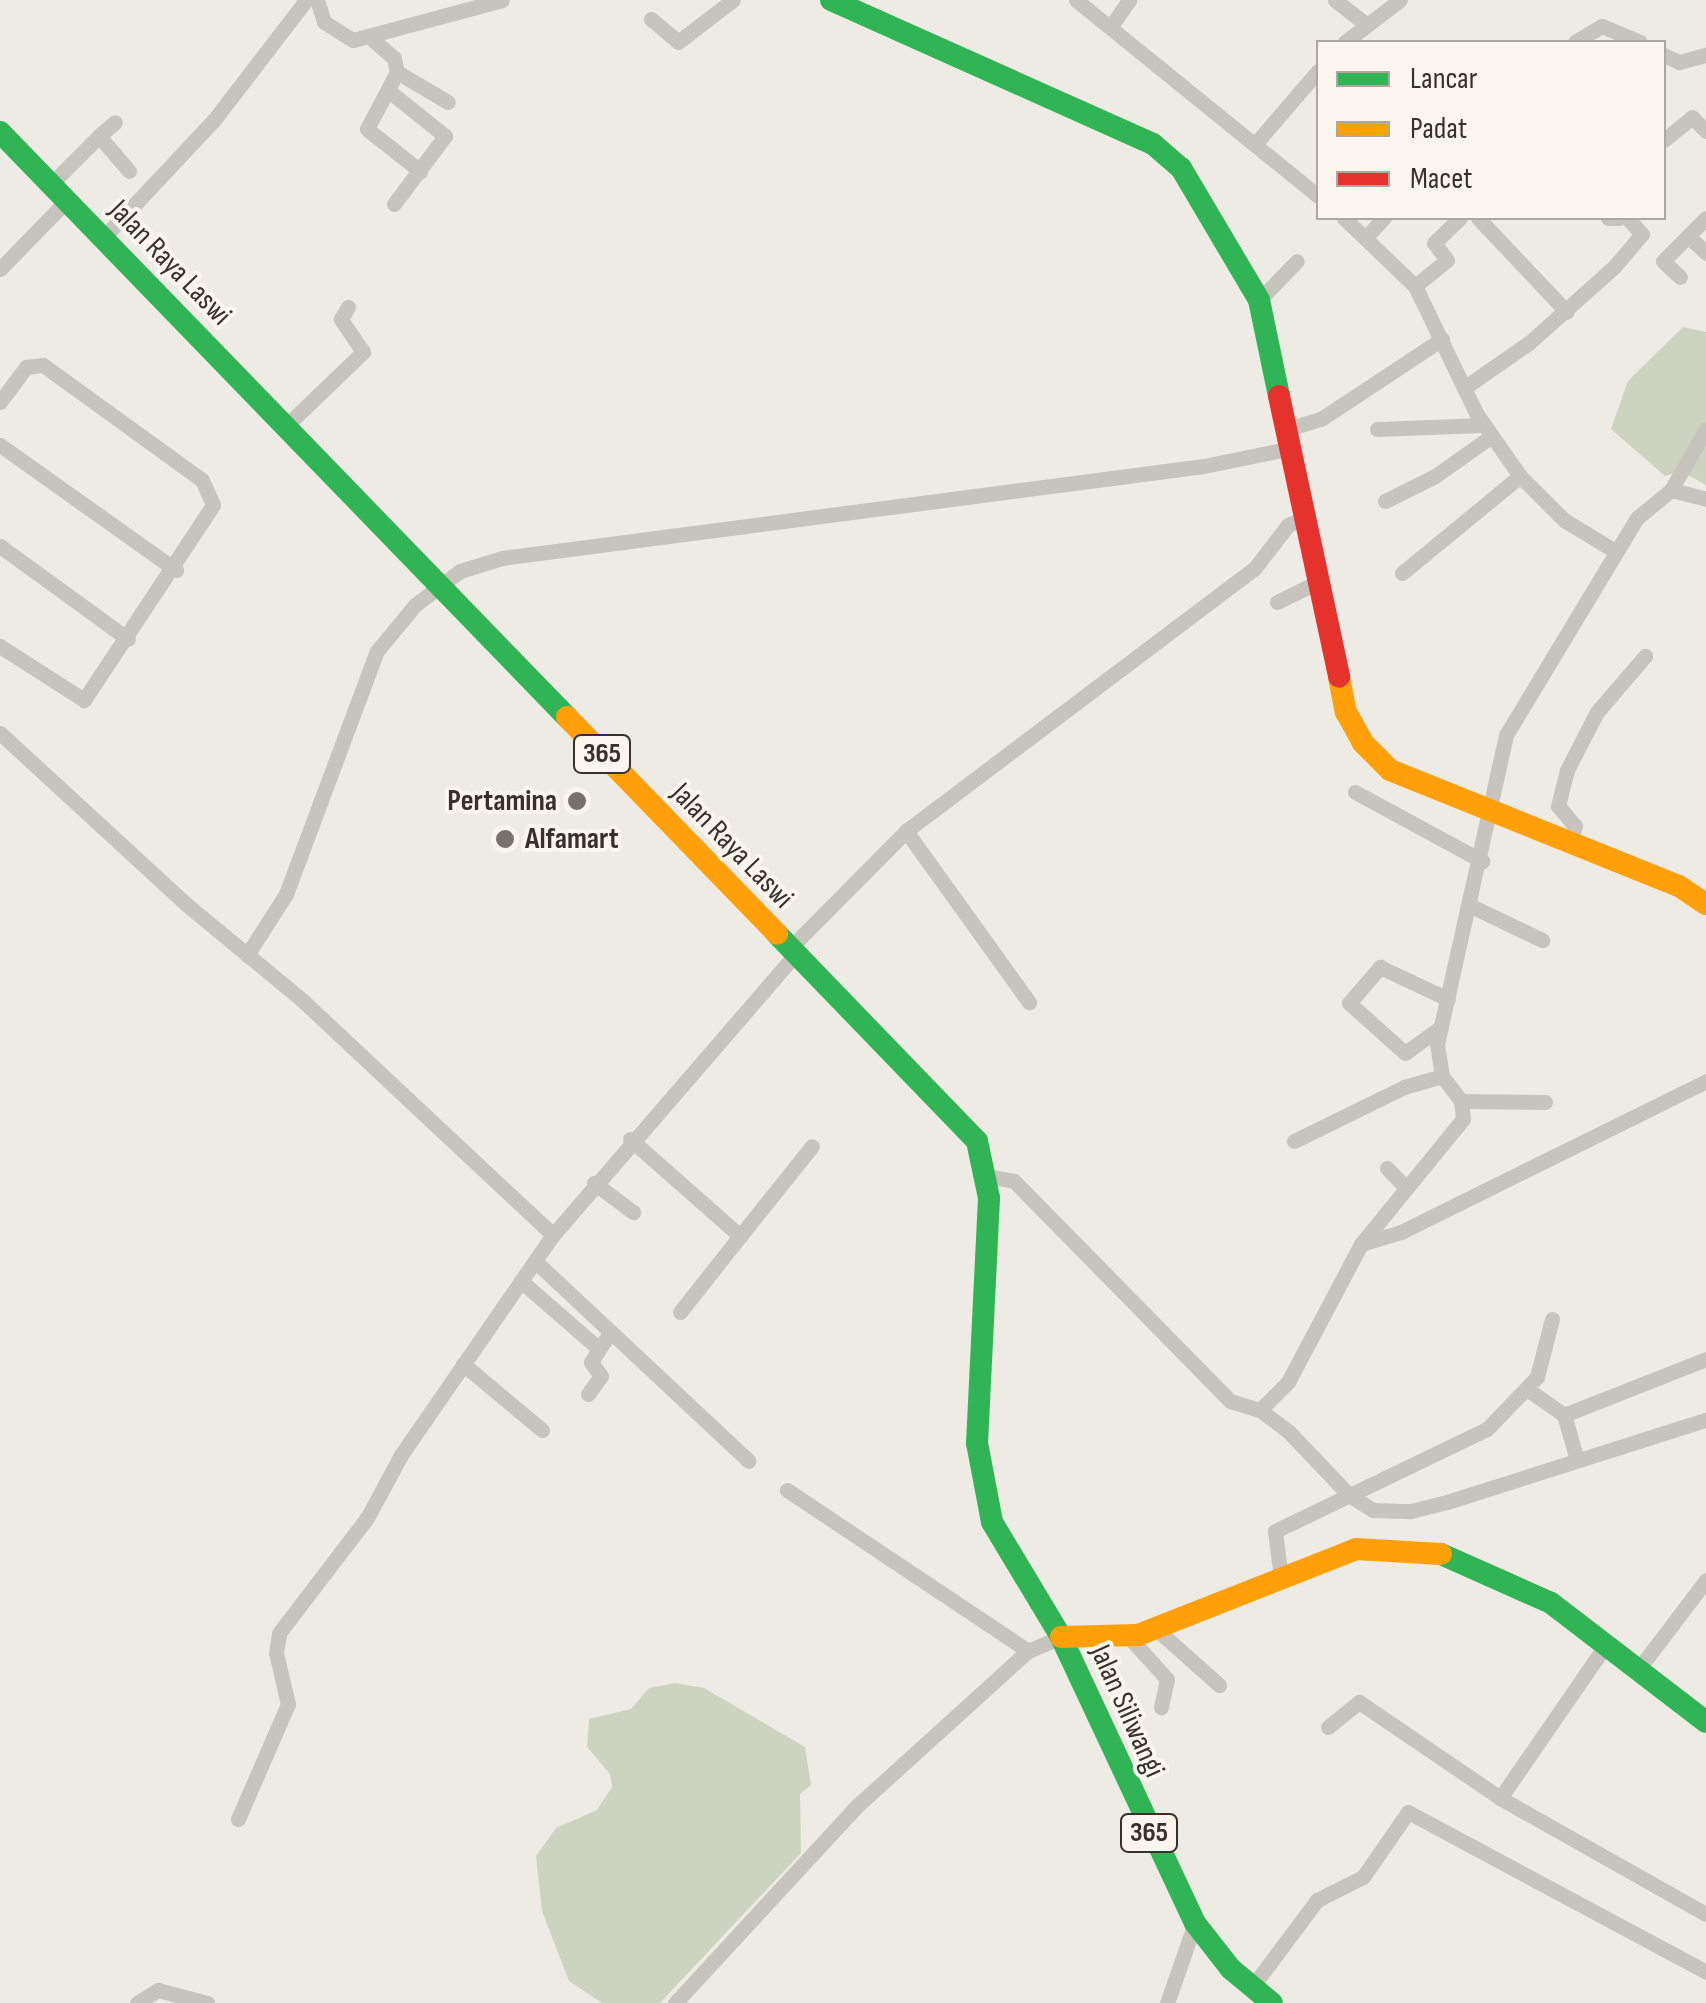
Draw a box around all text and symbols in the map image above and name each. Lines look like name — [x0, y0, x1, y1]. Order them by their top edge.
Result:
legend — [1316, 40, 1666, 220]
text: Lancar — [1410, 61, 1477, 97]
text: Padat — [1410, 111, 1467, 147]
text: Macet — [1410, 161, 1472, 197]
street label: Jalan Raya Laswi — [101, 193, 239, 333]
road number: 365 — [572, 731, 632, 777]
street label: Jalan Raya Laswi — [663, 776, 801, 916]
place label: Pertamina — [447, 783, 557, 819]
marker: Pertamina — [566, 790, 588, 812]
place label: Alfamart — [525, 821, 619, 857]
marker: Alfamart — [494, 828, 516, 850]
street label: Jalan Siliwangi — [1082, 1639, 1172, 1783]
road number: 365 — [1119, 1810, 1179, 1856]

